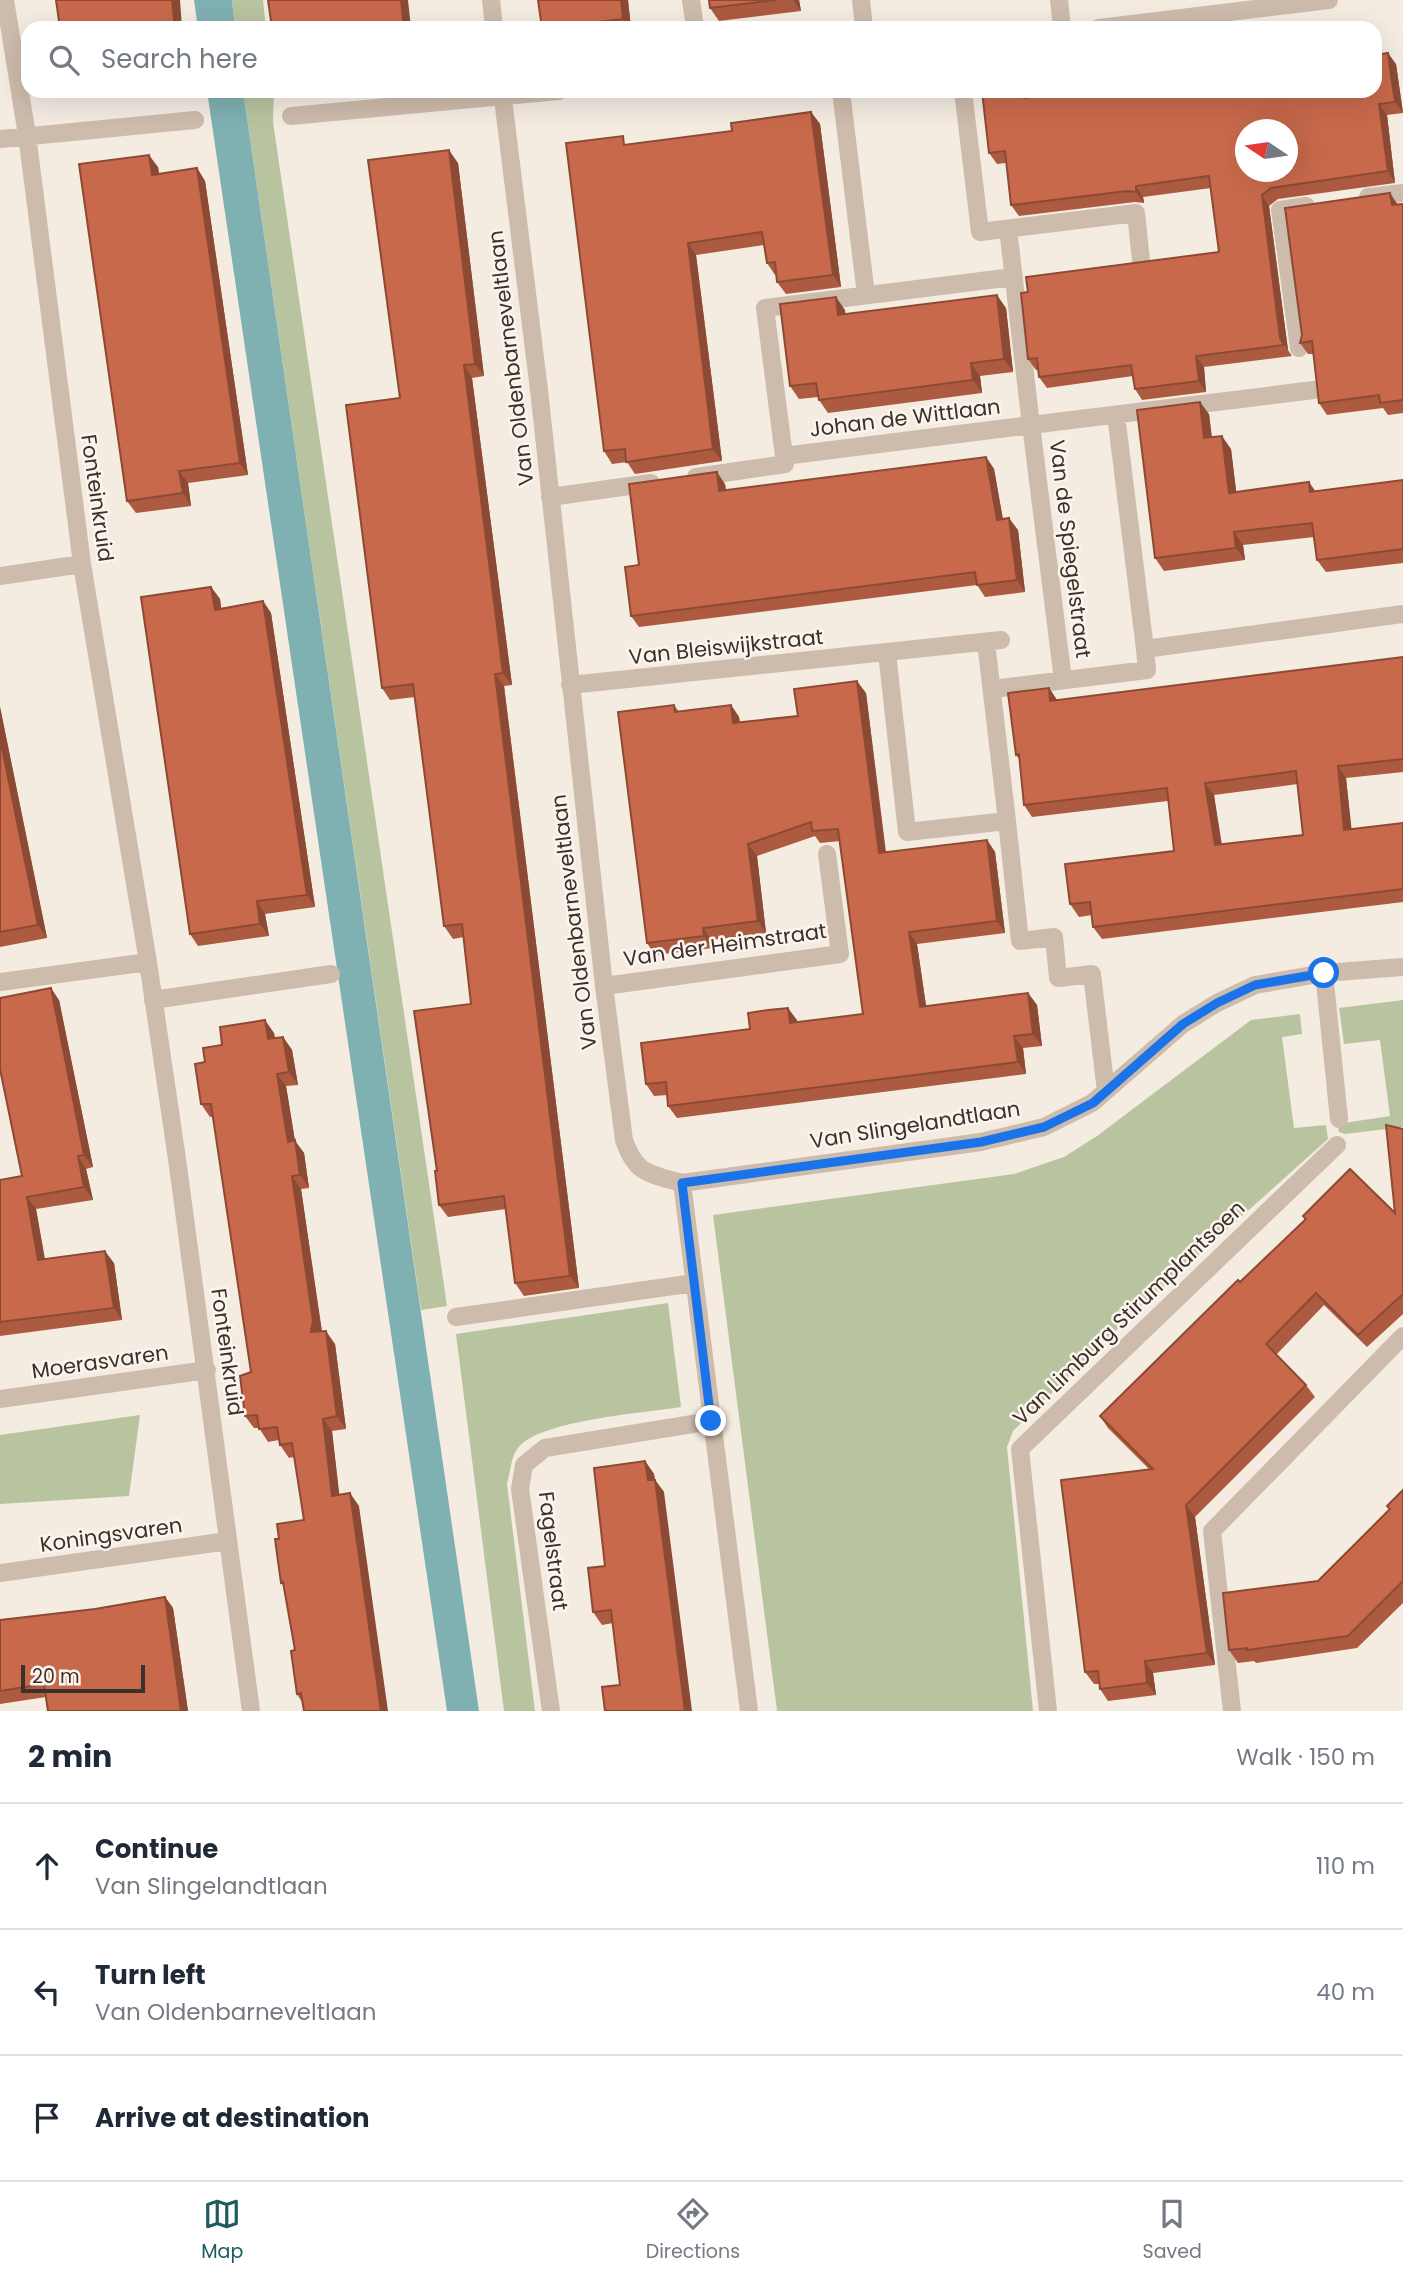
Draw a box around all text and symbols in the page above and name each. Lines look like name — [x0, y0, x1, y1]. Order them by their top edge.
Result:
search box — [21, 21, 1382, 98]
icon: search — [45, 41, 83, 79]
text: Search here — [101, 41, 258, 77]
north arrow — [1235, 119, 1298, 182]
street label: Van Oldenbarneveltlaan — [480, 229, 541, 487]
street label: Johan de Wittlaan — [808, 391, 1002, 444]
street label: Fonteinkruid — [74, 432, 121, 563]
street label: Van de Spiegelstraat — [1043, 438, 1098, 660]
street label: Van Bleiswijkstraat — [627, 622, 825, 671]
street label: Van Oldenbarneveltlaan — [543, 793, 604, 1051]
street label: Van der Heimstraat — [621, 916, 828, 973]
route start — [1308, 957, 1339, 988]
street label: Van Slingelandtlaan — [808, 1094, 1022, 1155]
street label: Van Limburg Stirumplantsoen — [1006, 1194, 1251, 1431]
street label: Fonteinkruid — [204, 1286, 251, 1417]
street label: Moerasvaren — [30, 1338, 170, 1385]
route end — [695, 1405, 726, 1436]
street label: Fagelstraat — [532, 1490, 575, 1612]
street label: Koningsvaren — [38, 1510, 184, 1559]
scale bar — [21, 1662, 145, 1694]
text: 20 m — [32, 1663, 80, 1690]
text: 2 min — [28, 1735, 112, 1778]
text: Walk · 150 m — [1236, 1741, 1375, 1773]
text: Continue — [95, 1831, 218, 1867]
icon: ahead — [28, 1847, 66, 1885]
text: 110 m — [1316, 1850, 1375, 1882]
text: Van Slingelandtlaan — [95, 1870, 328, 1902]
text: Turn left — [95, 1957, 206, 1993]
icon: left — [28, 1973, 66, 2011]
text: 40 m — [1316, 1976, 1375, 2008]
text: Van Oldenbarneveltlaan — [95, 1996, 377, 2028]
icon: arrive — [28, 2099, 66, 2137]
text: Arrive at destination — [95, 2100, 370, 2136]
tab: Map — [201, 2195, 243, 2266]
tab: Directions — [646, 2195, 740, 2266]
tab: Saved — [1143, 2195, 1202, 2266]

